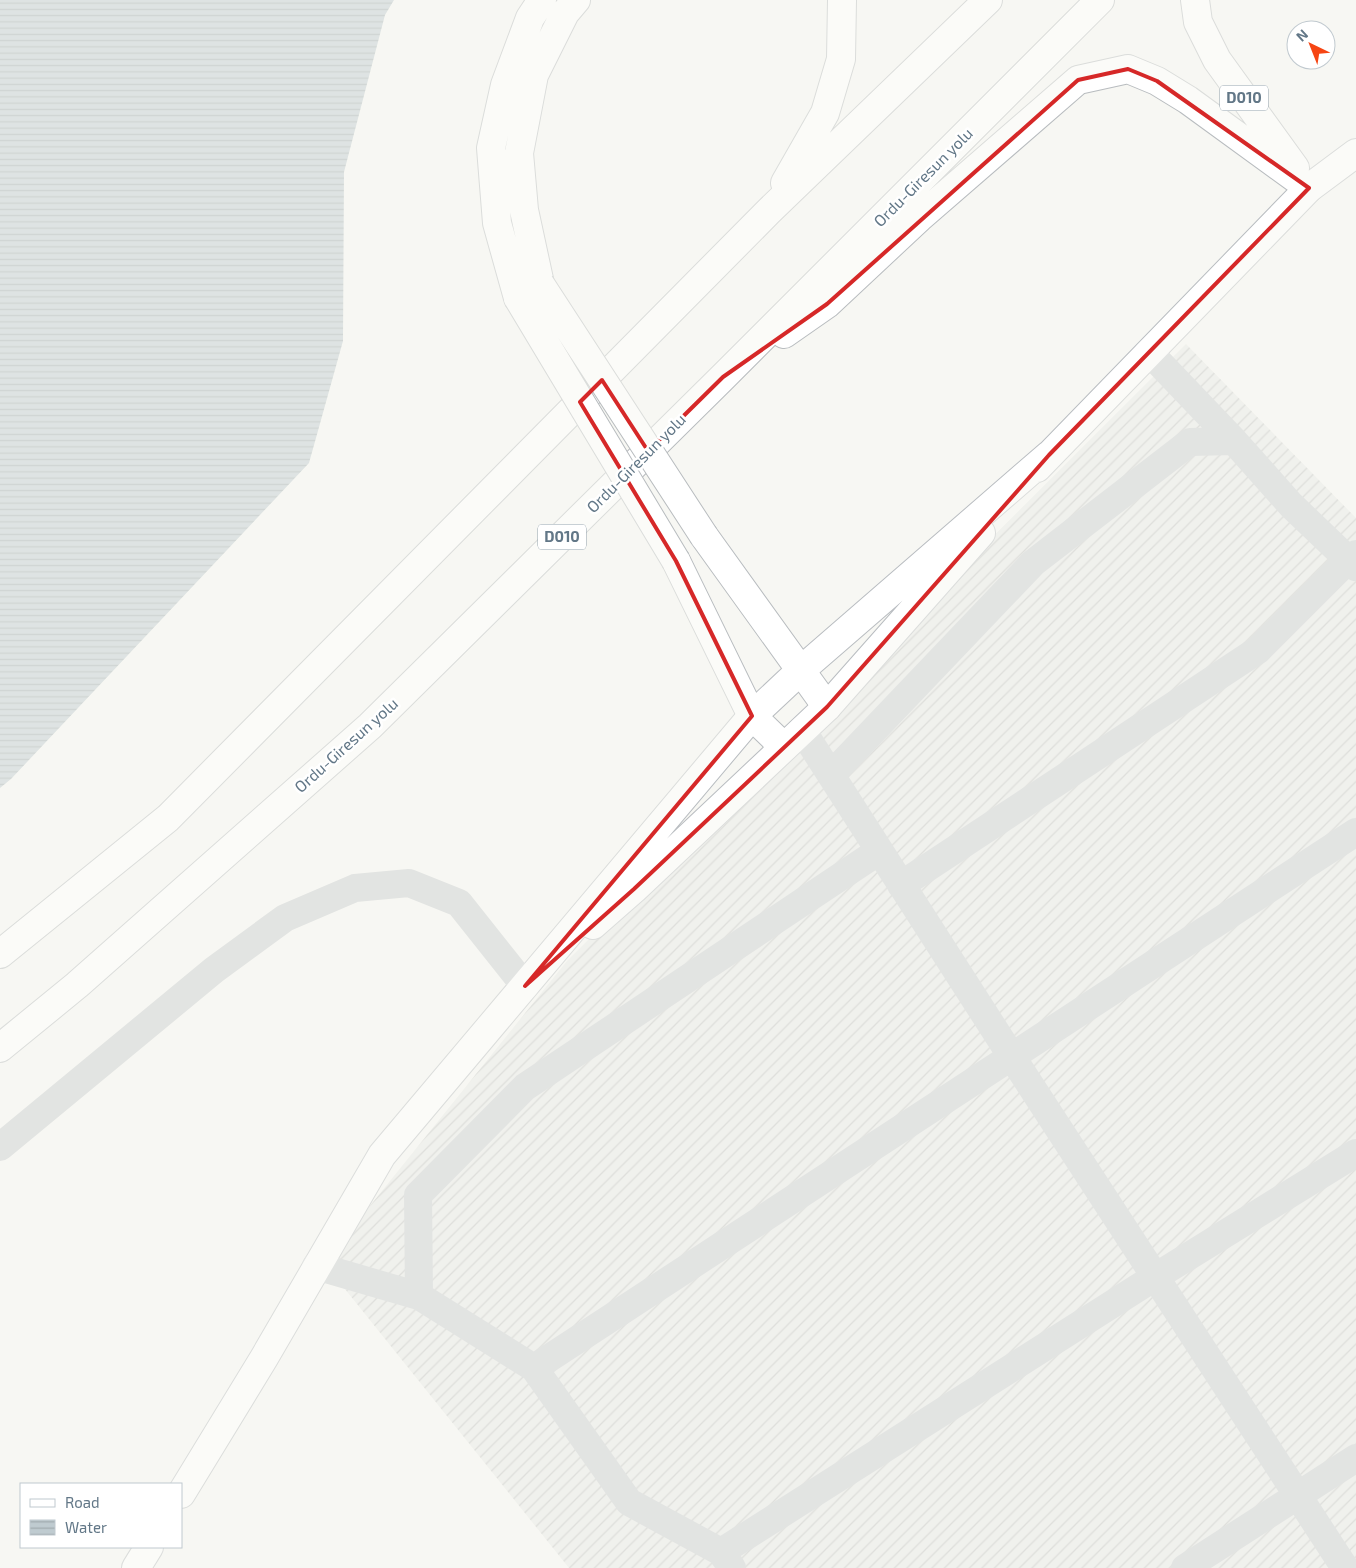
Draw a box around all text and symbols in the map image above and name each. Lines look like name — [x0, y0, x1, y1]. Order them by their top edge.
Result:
north arrow — [1286, 20, 1336, 70]
text: N — [1292, 25, 1311, 45]
road number: D010 — [1220, 86, 1268, 110]
street label: Ordu-Giresun yolu — [869, 123, 976, 230]
street label: Ordu-Giresun yolu — [582, 409, 689, 516]
road number: D010 — [538, 524, 586, 550]
street label: Ordu-Giresun yolu — [290, 693, 401, 796]
legend — [20, 1483, 182, 1548]
text: Road — [65, 1493, 100, 1511]
text: Water — [65, 1518, 107, 1536]

